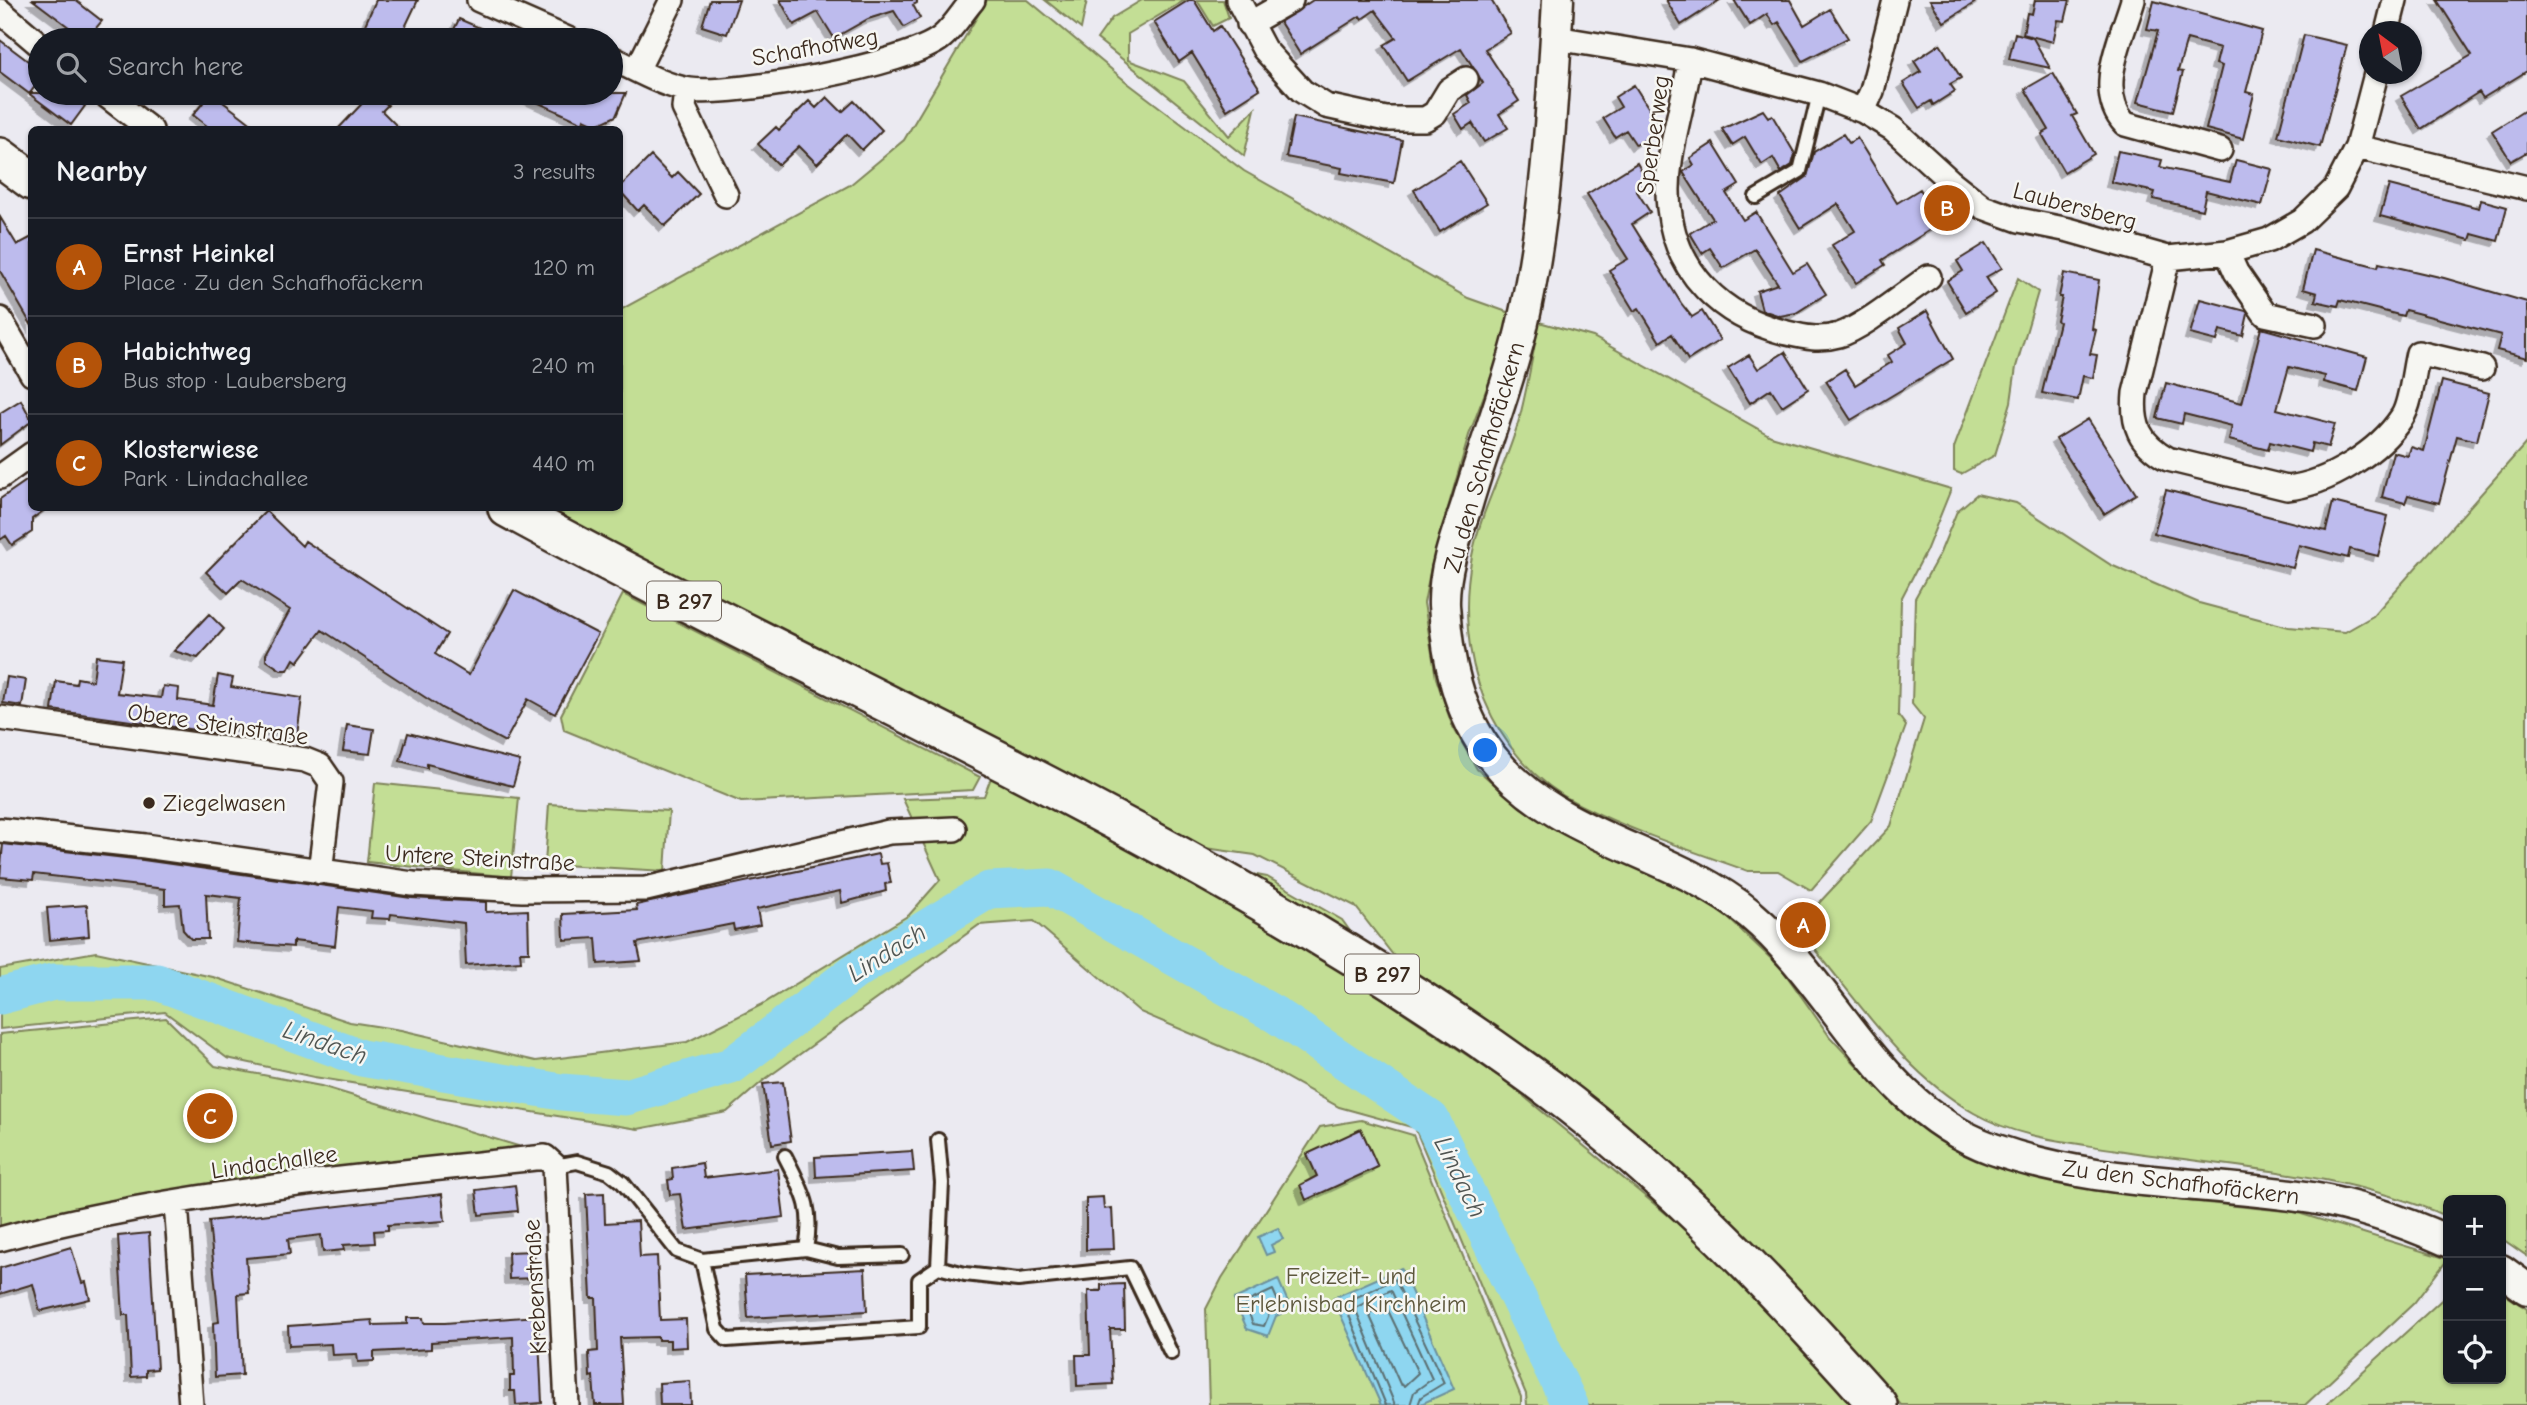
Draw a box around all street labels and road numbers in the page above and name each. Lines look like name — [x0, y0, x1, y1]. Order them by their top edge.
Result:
street label: Schafhofweg — [750, 22, 880, 72]
street label: Sperberweg — [1631, 73, 1675, 197]
street label: Laubersberg — [2010, 176, 2140, 236]
street label: Zu den Schafhofäckern — [1438, 338, 1530, 576]
road number: B 297 — [647, 582, 721, 621]
street label: Obere Steinstraße — [126, 697, 310, 751]
street label: Untere Steinstraße — [384, 839, 576, 877]
road number: B 297 — [1345, 954, 1419, 993]
street label: Lindachallee — [209, 1139, 339, 1185]
street label: Zu den Schafhofäckern — [2061, 1154, 2301, 1210]
street label: Krebenstraße — [517, 1219, 553, 1355]

